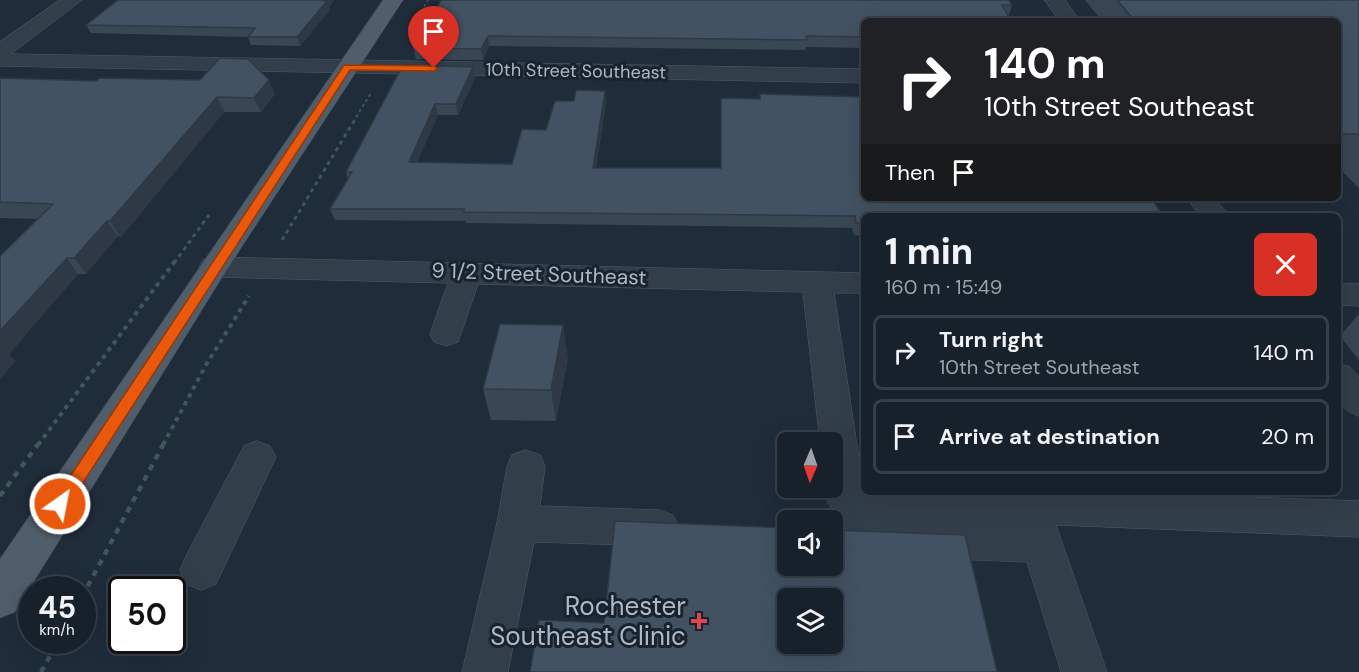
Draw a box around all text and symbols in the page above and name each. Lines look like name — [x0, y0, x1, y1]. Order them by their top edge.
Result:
pin — [408, 6, 459, 68]
icon: arrive — [417, 15, 450, 48]
text: 140 m — [984, 36, 1106, 91]
icon: right — [885, 42, 963, 120]
street label: 10th Street Southeast — [486, 57, 666, 85]
text: 10th Street Southeast — [984, 89, 1255, 124]
icon: arrive — [947, 156, 980, 189]
text: Then — [885, 158, 935, 187]
text: 1 min — [885, 228, 973, 275]
button: close — [1254, 233, 1317, 296]
street label: 9 1/2 Street Southeast — [431, 256, 647, 292]
text: 160 m · 15:49 — [885, 274, 1002, 300]
text: Turn right — [939, 325, 1044, 354]
icon: right — [888, 336, 921, 369]
text: 140 m — [1253, 338, 1314, 367]
text: 10th Street Southeast — [939, 354, 1140, 380]
icon: arrive — [888, 420, 921, 453]
text: Arrive at destination — [939, 422, 1160, 451]
text: 20 m — [1261, 422, 1314, 451]
north arrow — [777, 432, 843, 498]
map controls — [777, 432, 843, 654]
position arrow — [28, 472, 92, 536]
button: sound — [777, 510, 843, 576]
speed limit sign: 50 — [108, 576, 186, 654]
text: 45 — [38, 588, 76, 627]
button: layers — [777, 588, 843, 654]
place label: Rochester Southeast Clinic — [490, 589, 686, 653]
marker: Rochester Southeast Clinic — [690, 612, 708, 630]
text: km/h — [39, 620, 75, 640]

